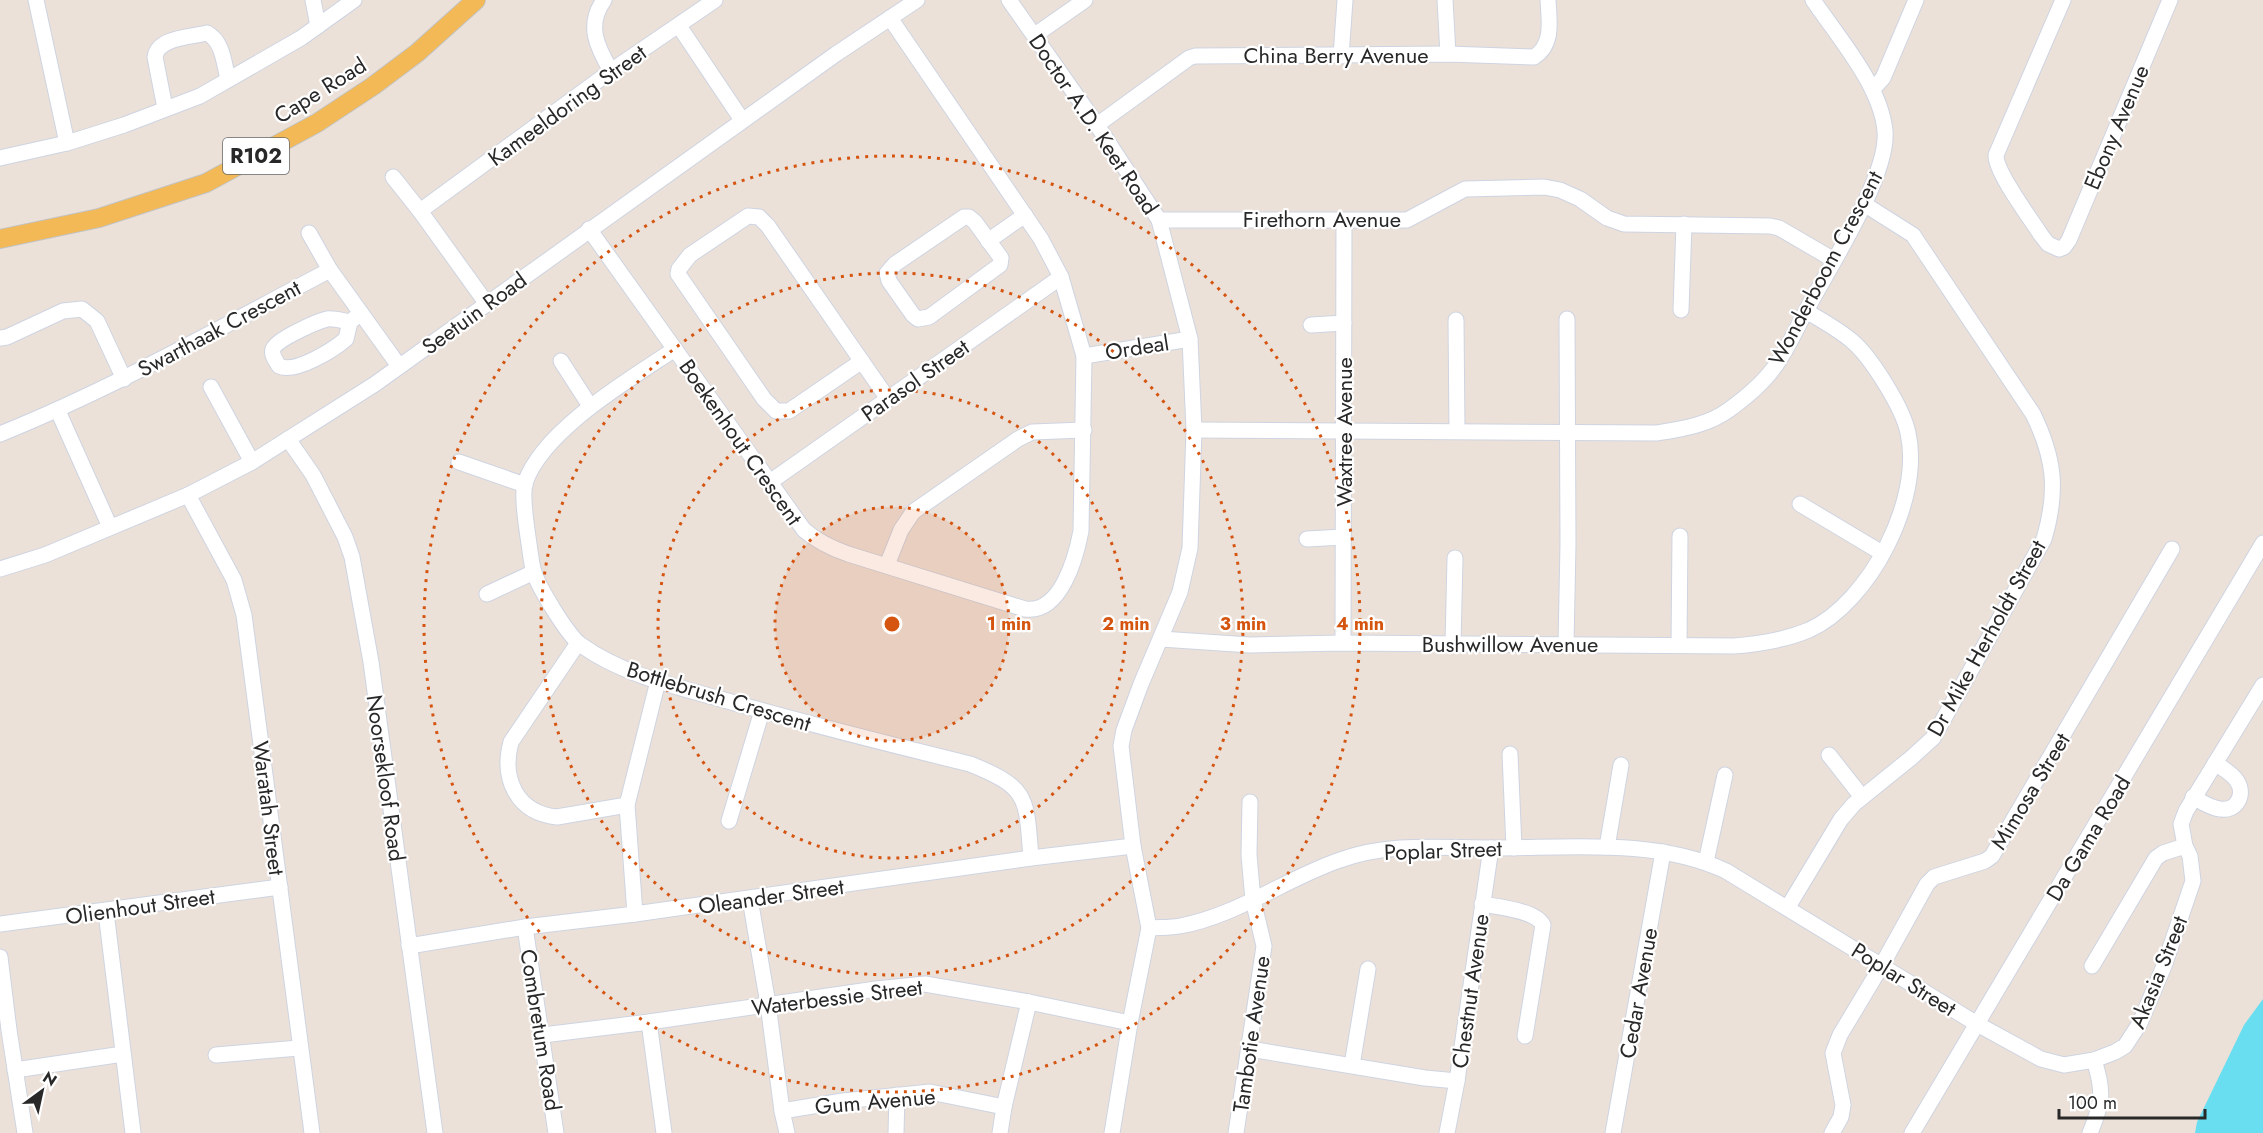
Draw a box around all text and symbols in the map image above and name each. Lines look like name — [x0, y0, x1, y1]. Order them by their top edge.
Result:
street label: Doctor A.D. Keet Road — [1021, 27, 1167, 221]
street label: Kameeldoring Street — [481, 36, 653, 173]
street label: China Berry Avenue — [1243, 39, 1429, 71]
street label: Cape Road — [268, 49, 372, 131]
street label: Ebony Avenue — [2075, 60, 2157, 194]
road number: R102 — [223, 138, 289, 174]
street label: Wonderboom Crescent — [1760, 164, 1890, 371]
street label: Firethorn Avenue — [1243, 203, 1401, 235]
street label: Seetuin Road — [415, 264, 533, 362]
street label: Swarthaak Crescent — [132, 271, 307, 385]
street label: Ordeal — [1103, 326, 1171, 368]
street label: Parasol Street — [855, 331, 976, 429]
street label: Boekenhout Crescent — [672, 353, 811, 532]
street label: Waxtree Avenue — [1328, 357, 1360, 507]
street label: Dr Mike Herholdt Street — [1919, 533, 2054, 742]
text: 1 min — [987, 611, 1031, 637]
text: 2 min — [1102, 611, 1150, 637]
text: 3 min — [1220, 611, 1266, 637]
text: 4 min — [1336, 611, 1384, 637]
centre of rings — [882, 614, 902, 634]
street label: Bushwillow Avenue — [1422, 628, 1598, 660]
street label: Bottlebrush Crescent — [623, 653, 816, 739]
street label: Noorsekloof Road — [358, 693, 414, 863]
street label: Mimosa Street — [1982, 726, 2078, 855]
street label: Waratah Street — [245, 739, 293, 878]
street label: Da Gama Road — [2038, 769, 2138, 907]
street label: Poplar Street — [1383, 832, 1503, 868]
street label: Oleander Street — [696, 870, 846, 922]
street label: Olienhout Street — [63, 880, 217, 932]
street label: Akasia Street — [2121, 910, 2195, 1033]
street label: Chestnut Avenue — [1443, 912, 1497, 1070]
street label: Cedar Avenue — [1611, 925, 1665, 1061]
street label: Poplar Street — [1845, 934, 1963, 1024]
street label: Combretum Road — [512, 947, 570, 1113]
street label: Tambotie Avenue — [1224, 954, 1278, 1114]
street label: Waterbessie Street — [750, 971, 925, 1023]
north arrow — [12, 1061, 72, 1121]
text: N — [38, 1066, 61, 1092]
street label: Gum Avenue — [813, 1080, 937, 1122]
scale bar — [2059, 1082, 2204, 1120]
text: 100 m — [2068, 1090, 2117, 1116]

